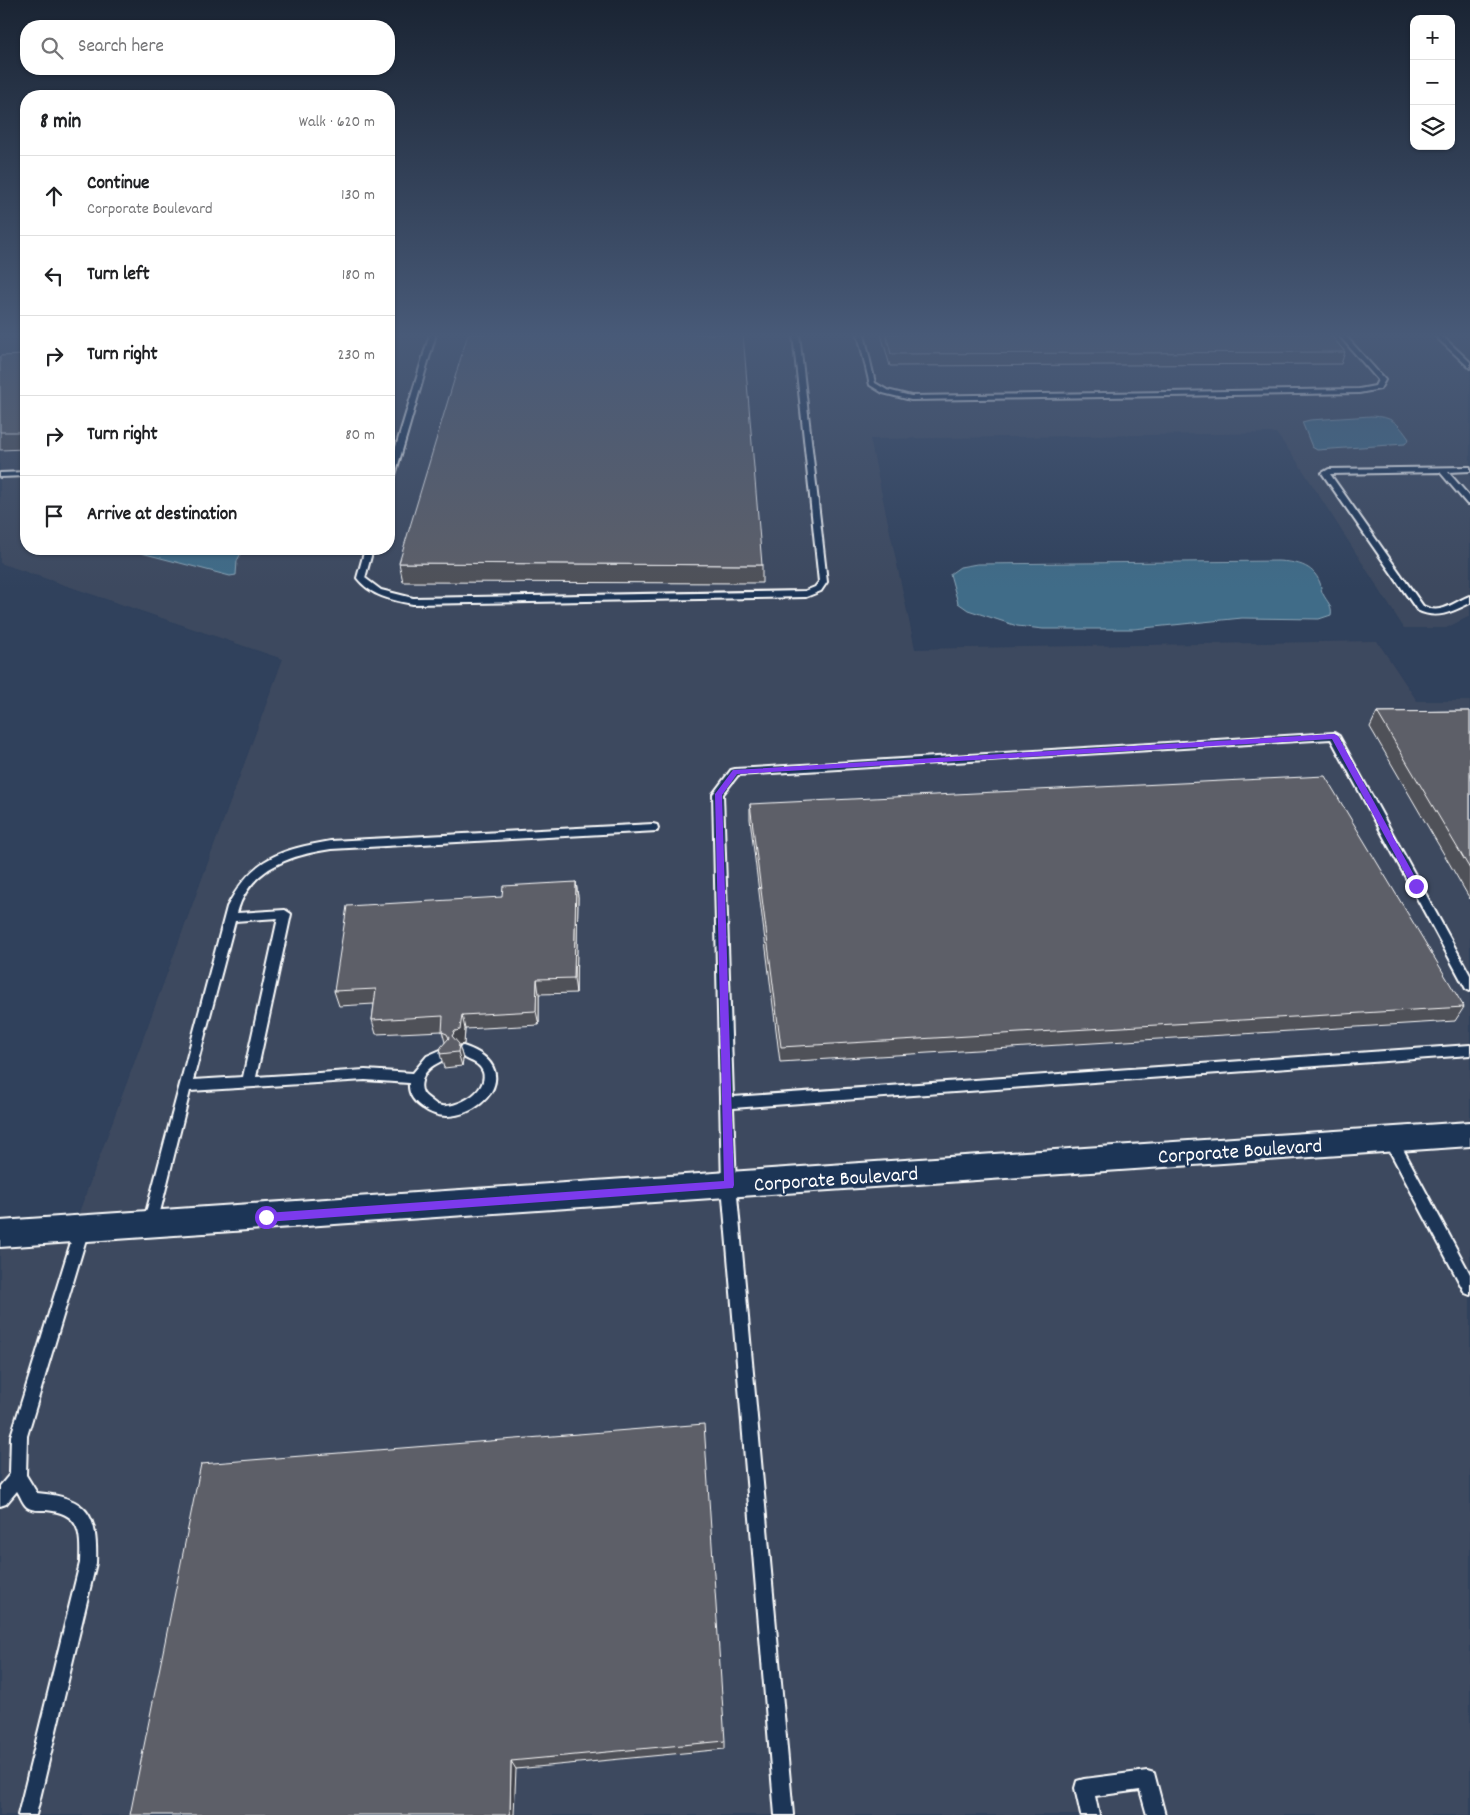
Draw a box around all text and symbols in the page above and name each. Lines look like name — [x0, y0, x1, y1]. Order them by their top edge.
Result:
map controls — [1410, 15, 1455, 150]
button: + — [1410, 15, 1455, 60]
search box — [20, 20, 395, 75]
icon: search — [38, 34, 66, 62]
text: Search here — [78, 34, 164, 61]
button: − — [1410, 60, 1455, 105]
button: layers — [1410, 105, 1455, 150]
text: 8 min — [40, 108, 81, 138]
text: Walk · 620 m — [299, 111, 375, 134]
text: Continue — [87, 171, 149, 198]
icon: ahead — [40, 182, 68, 210]
text: 130 m — [341, 184, 375, 207]
text: Corporate Boulevard — [87, 198, 213, 221]
icon: left — [40, 262, 68, 290]
text: Turn left — [87, 262, 150, 289]
text: 180 m — [342, 264, 375, 287]
icon: right — [40, 342, 68, 370]
text: Turn right — [87, 342, 158, 369]
text: 230 m — [338, 344, 375, 367]
icon: right — [40, 422, 68, 450]
text: Turn right — [87, 422, 158, 449]
text: 80 m — [345, 424, 375, 447]
icon: arrive — [40, 502, 68, 530]
text: Arrive at destination — [87, 502, 237, 529]
route end — [1405, 875, 1428, 898]
street label: Corporate Boulevard — [1157, 1132, 1323, 1174]
street label: Corporate Boulevard — [753, 1160, 919, 1202]
route start — [255, 1206, 278, 1229]

